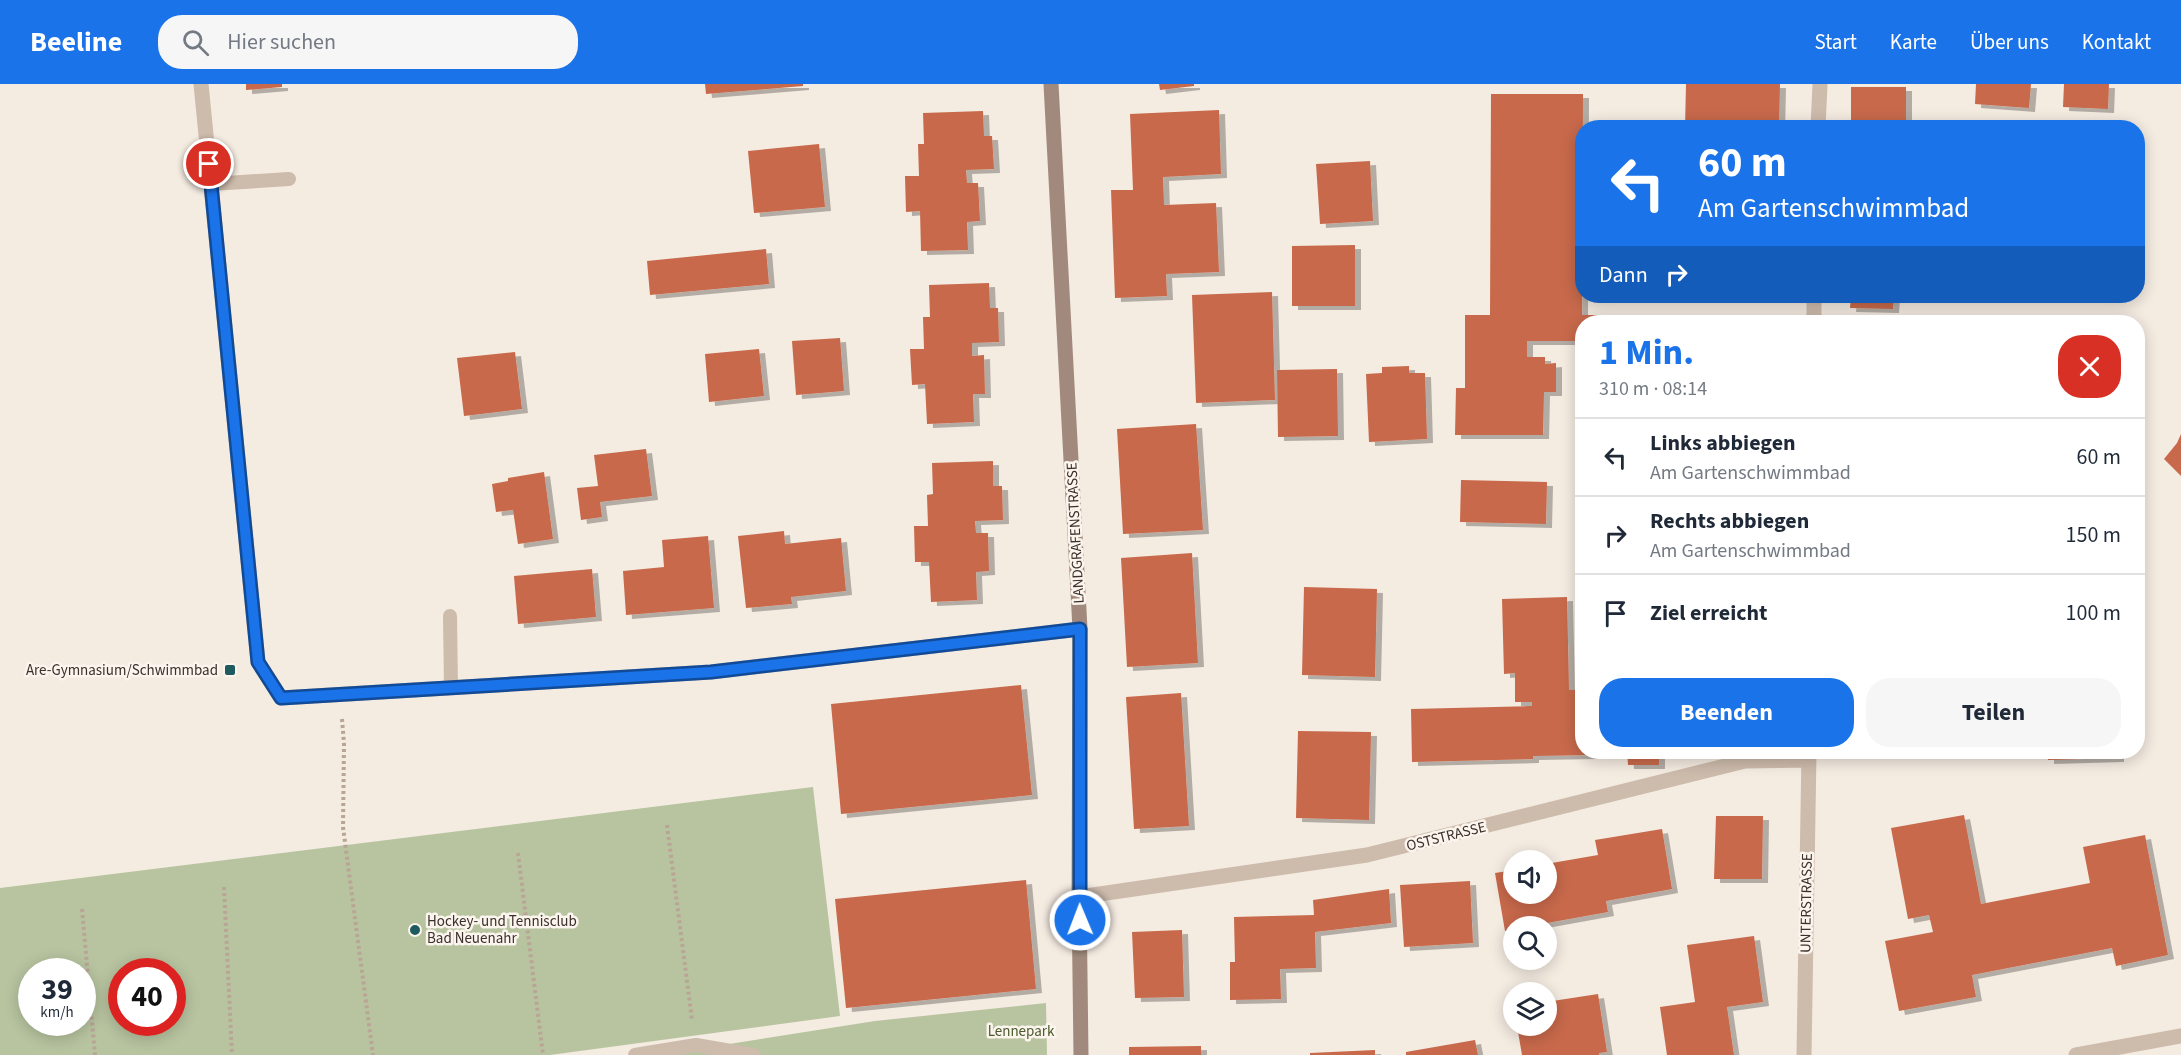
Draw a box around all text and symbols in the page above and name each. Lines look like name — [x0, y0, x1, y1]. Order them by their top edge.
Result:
search box — [158, 15, 578, 69]
text: Beeline — [30, 22, 122, 62]
icon: search — [179, 26, 212, 59]
text: Hier suchen — [227, 26, 336, 58]
text: Start — [1814, 27, 1857, 57]
text: Karte — [1890, 27, 1937, 57]
text: Über uns — [1970, 27, 2049, 57]
text: Kontakt — [2082, 27, 2151, 57]
text: 60 m — [1698, 133, 1787, 193]
pin — [183, 138, 234, 189]
icon: left — [1599, 144, 1677, 222]
icon: arrive — [192, 147, 225, 180]
text: Am Gartenschwimmbad — [1698, 189, 1969, 228]
icon: right — [1660, 258, 1693, 291]
text: Dann — [1599, 259, 1648, 291]
text: 1 Min. — [1599, 327, 1694, 378]
button: close — [2058, 335, 2121, 398]
text: 310 m · 08:14 — [1599, 375, 1707, 403]
text: Links abbiegen — [1650, 427, 1796, 459]
icon: left — [1599, 441, 1632, 474]
text: 60 m — [2076, 441, 2121, 473]
text: Am Gartenschwimmbad — [1650, 459, 1851, 487]
street label: LANDGRAFENSTRASSE — [1061, 462, 1090, 604]
text: Rechts abbiegen — [1650, 505, 1809, 537]
icon: right — [1599, 519, 1632, 552]
text: 150 m — [2066, 519, 2121, 551]
text: Am Gartenschwimmbad — [1650, 537, 1851, 565]
icon: arrive — [1599, 597, 1632, 630]
text: Ziel erreicht — [1650, 597, 1768, 629]
text: 100 m — [2066, 597, 2121, 629]
place label: Are-Gymnasium/Schwimmbad — [26, 660, 218, 681]
marker: Are-Gymnasium/Schwimmbad — [223, 663, 237, 677]
button: Beenden — [1599, 678, 1854, 747]
button: Teilen — [1866, 678, 2121, 747]
street label: OSTSTRASSE — [1404, 816, 1488, 856]
map controls — [1503, 850, 1557, 1036]
button: sound — [1503, 850, 1557, 904]
street label: UNTERSTRASSE — [1795, 853, 1818, 953]
position arrow — [1048, 888, 1112, 952]
place label: Hockey- und Tennisclub Bad Neuenahr — [427, 911, 577, 949]
button: search — [1503, 916, 1557, 970]
marker: Hockey- und Tennisclub Bad Neuenahr — [408, 923, 422, 937]
speed limit sign: 40 — [108, 958, 186, 1036]
text: 39 — [41, 968, 73, 1011]
button: layers — [1503, 982, 1557, 1036]
text: km/h — [40, 1002, 74, 1023]
park label: Lennepark — [988, 1021, 1055, 1042]

